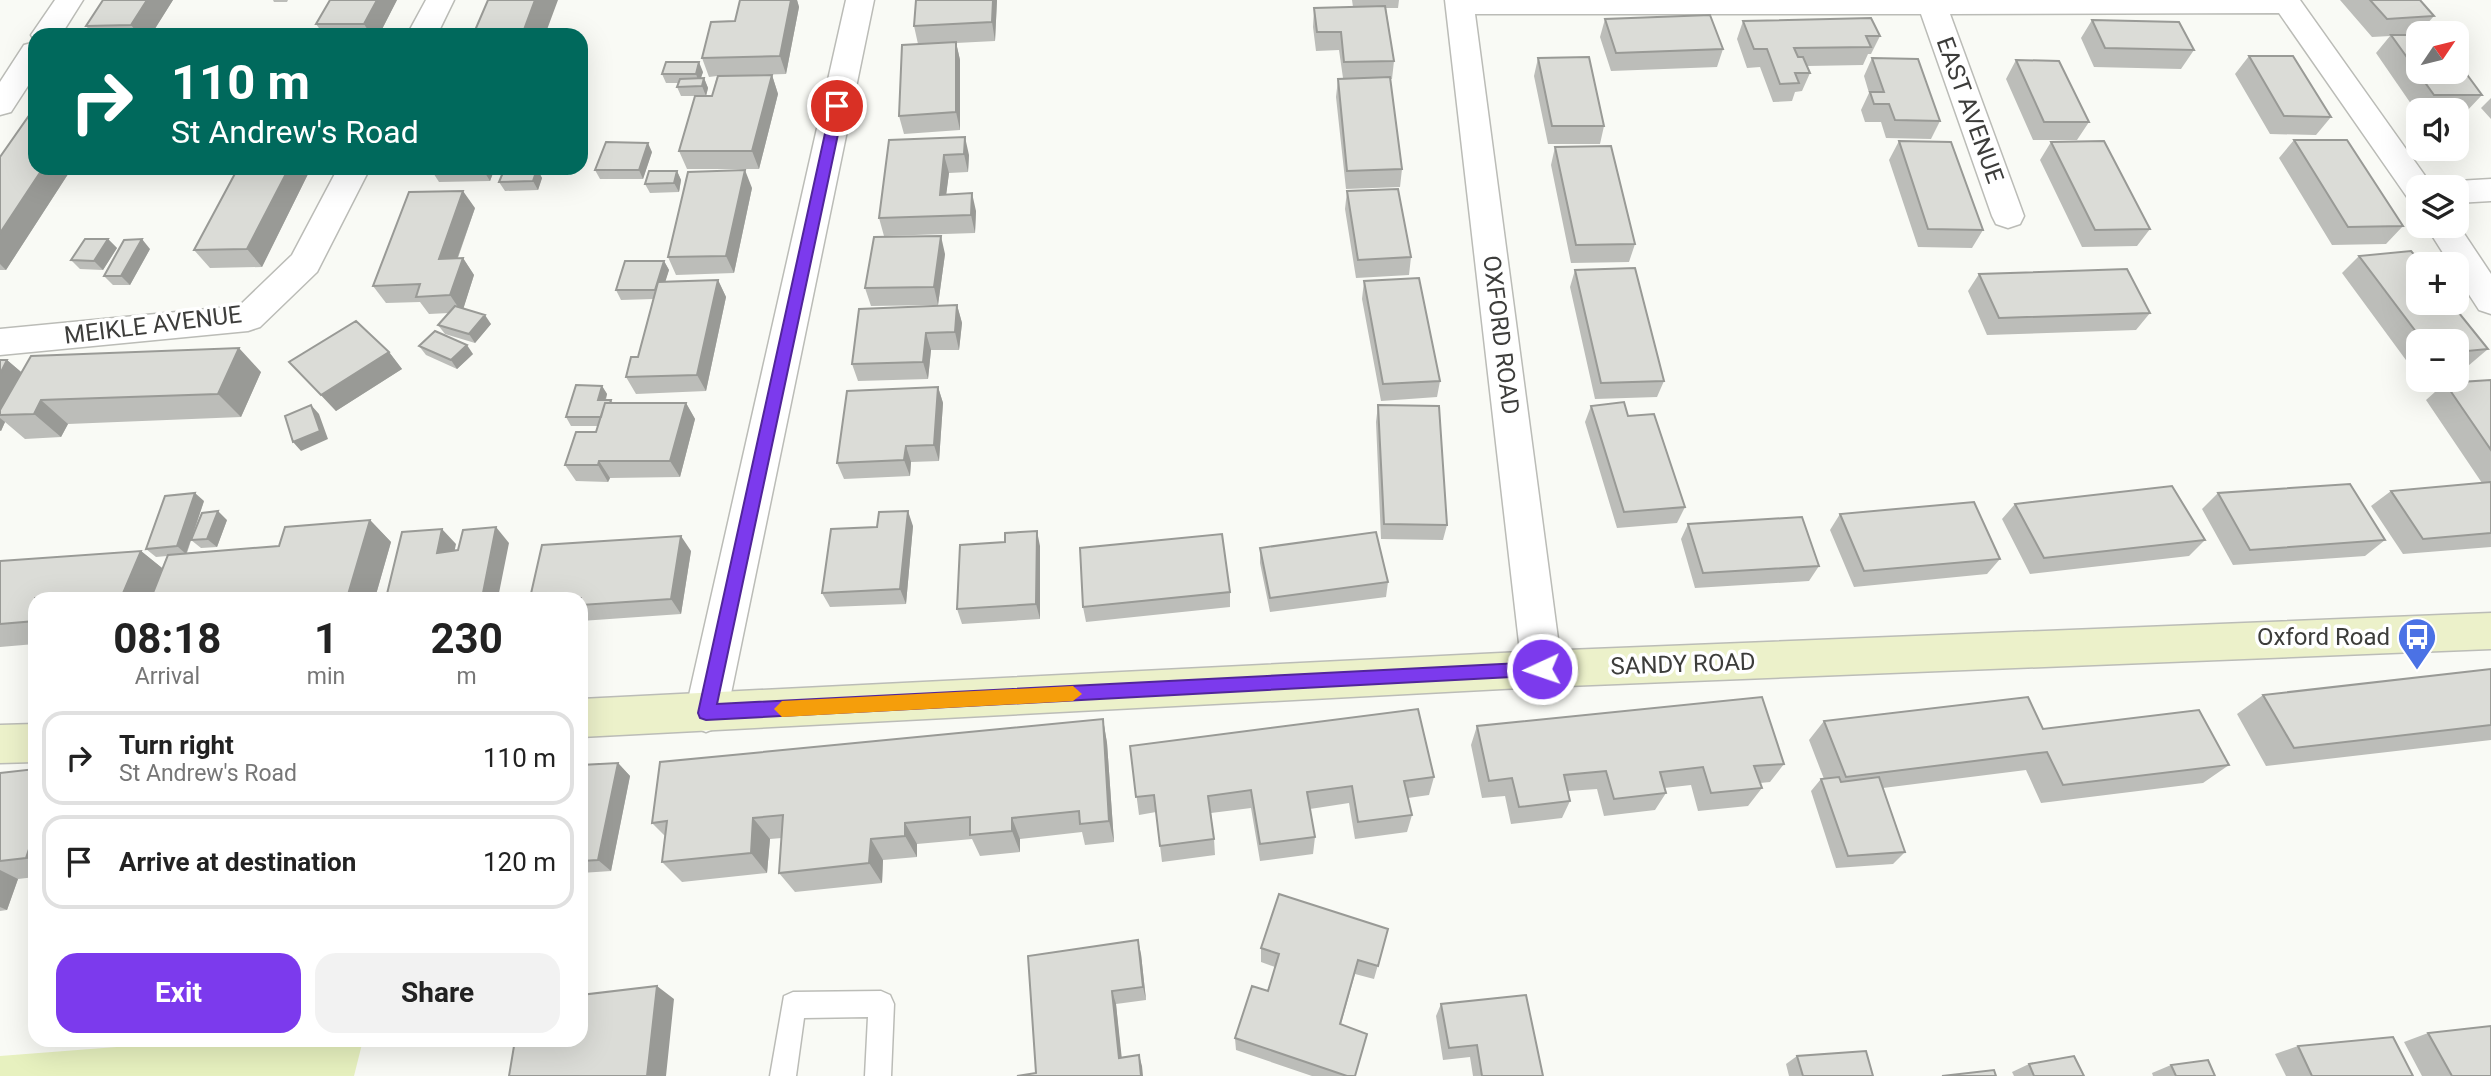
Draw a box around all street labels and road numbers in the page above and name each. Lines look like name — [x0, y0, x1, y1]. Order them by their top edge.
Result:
street label: EAST AVENUE — [1931, 33, 2009, 187]
street label: OXFORD ROAD — [1477, 254, 1525, 416]
street label: MEIKLE AVENUE — [63, 300, 243, 350]
street label: SANDY ROAD — [1610, 647, 1756, 681]

